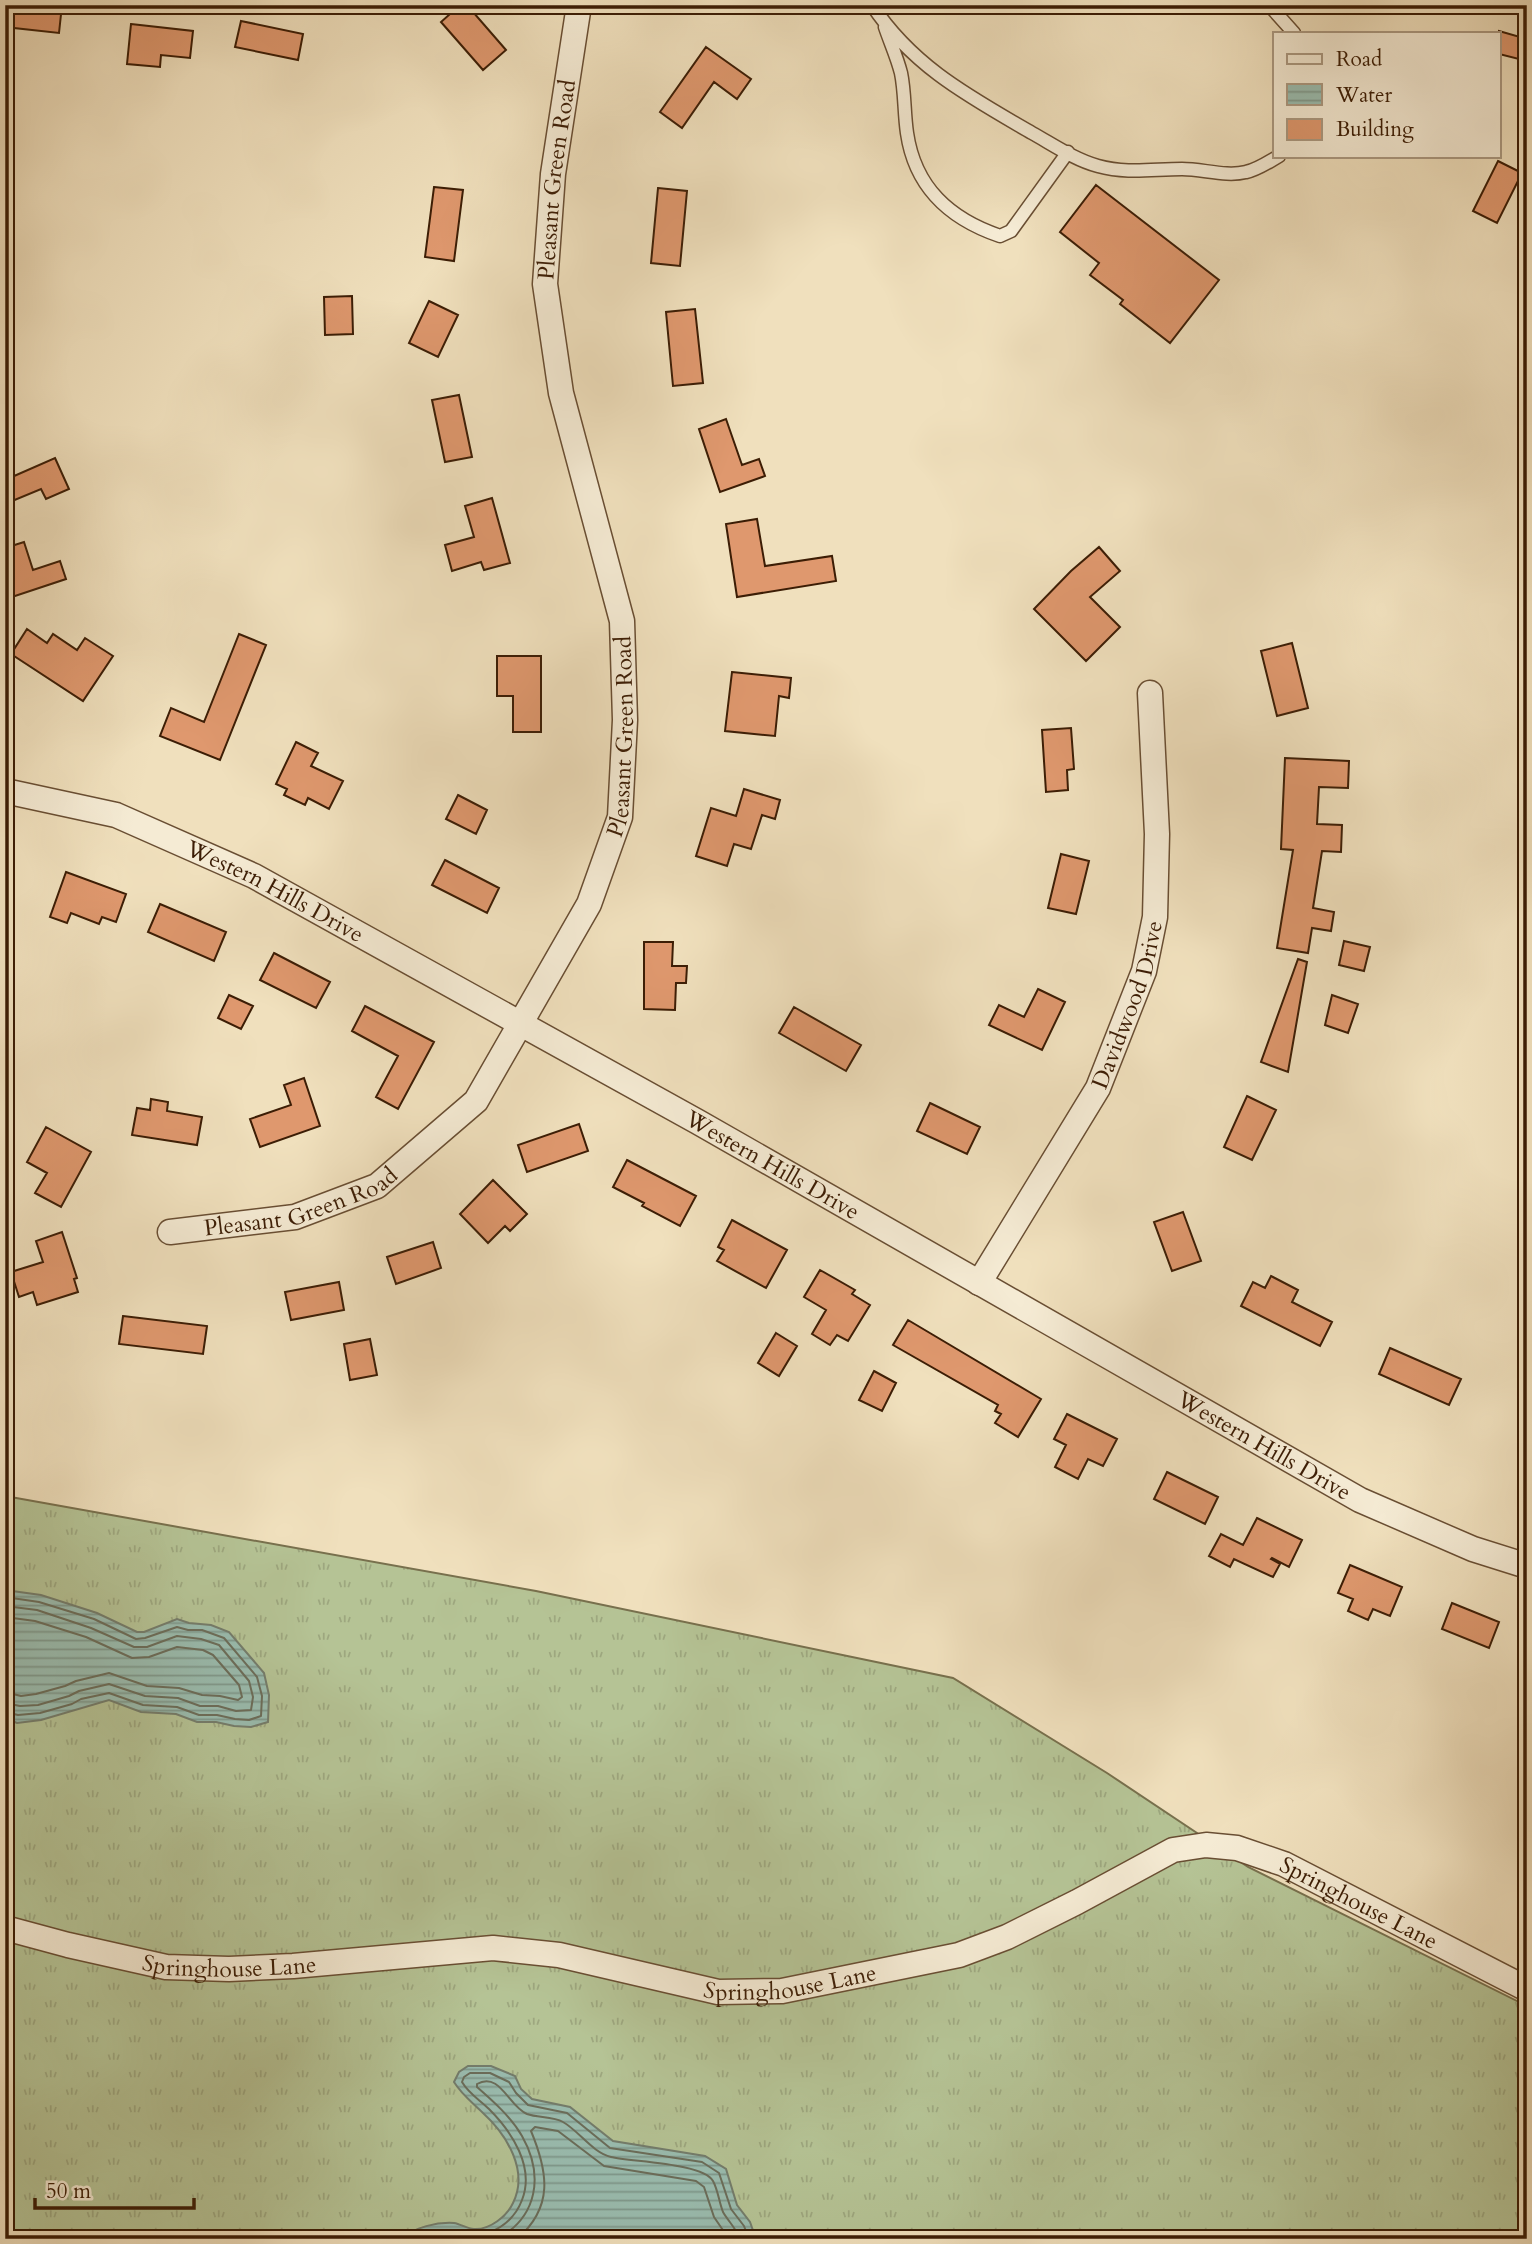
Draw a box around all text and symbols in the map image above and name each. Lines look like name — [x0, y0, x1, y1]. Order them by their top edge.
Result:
legend — [1273, 32, 1500, 158]
text: Road — [1336, 45, 1382, 74]
street label: Pleasant Green Road — [530, 76, 583, 281]
text: Water — [1335, 81, 1392, 110]
text: Building — [1336, 115, 1414, 144]
street label: Pleasant Green Road — [599, 635, 641, 841]
street label: Western Hills Drive — [181, 832, 370, 949]
street label: Davidwood Drive — [1084, 918, 1169, 1093]
street label: Western Hills Drive — [679, 1102, 865, 1227]
street label: Pleasant Green Road — [202, 1159, 404, 1243]
street label: Western Hills Drive — [1171, 1383, 1357, 1507]
street label: Springhouse Lane — [1274, 1849, 1443, 1956]
street label: Springhouse Lane — [139, 1947, 318, 1985]
street label: Springhouse Lane — [701, 1957, 879, 2008]
scale bar — [35, 2167, 194, 2211]
text: 50 m — [46, 2177, 91, 2206]

